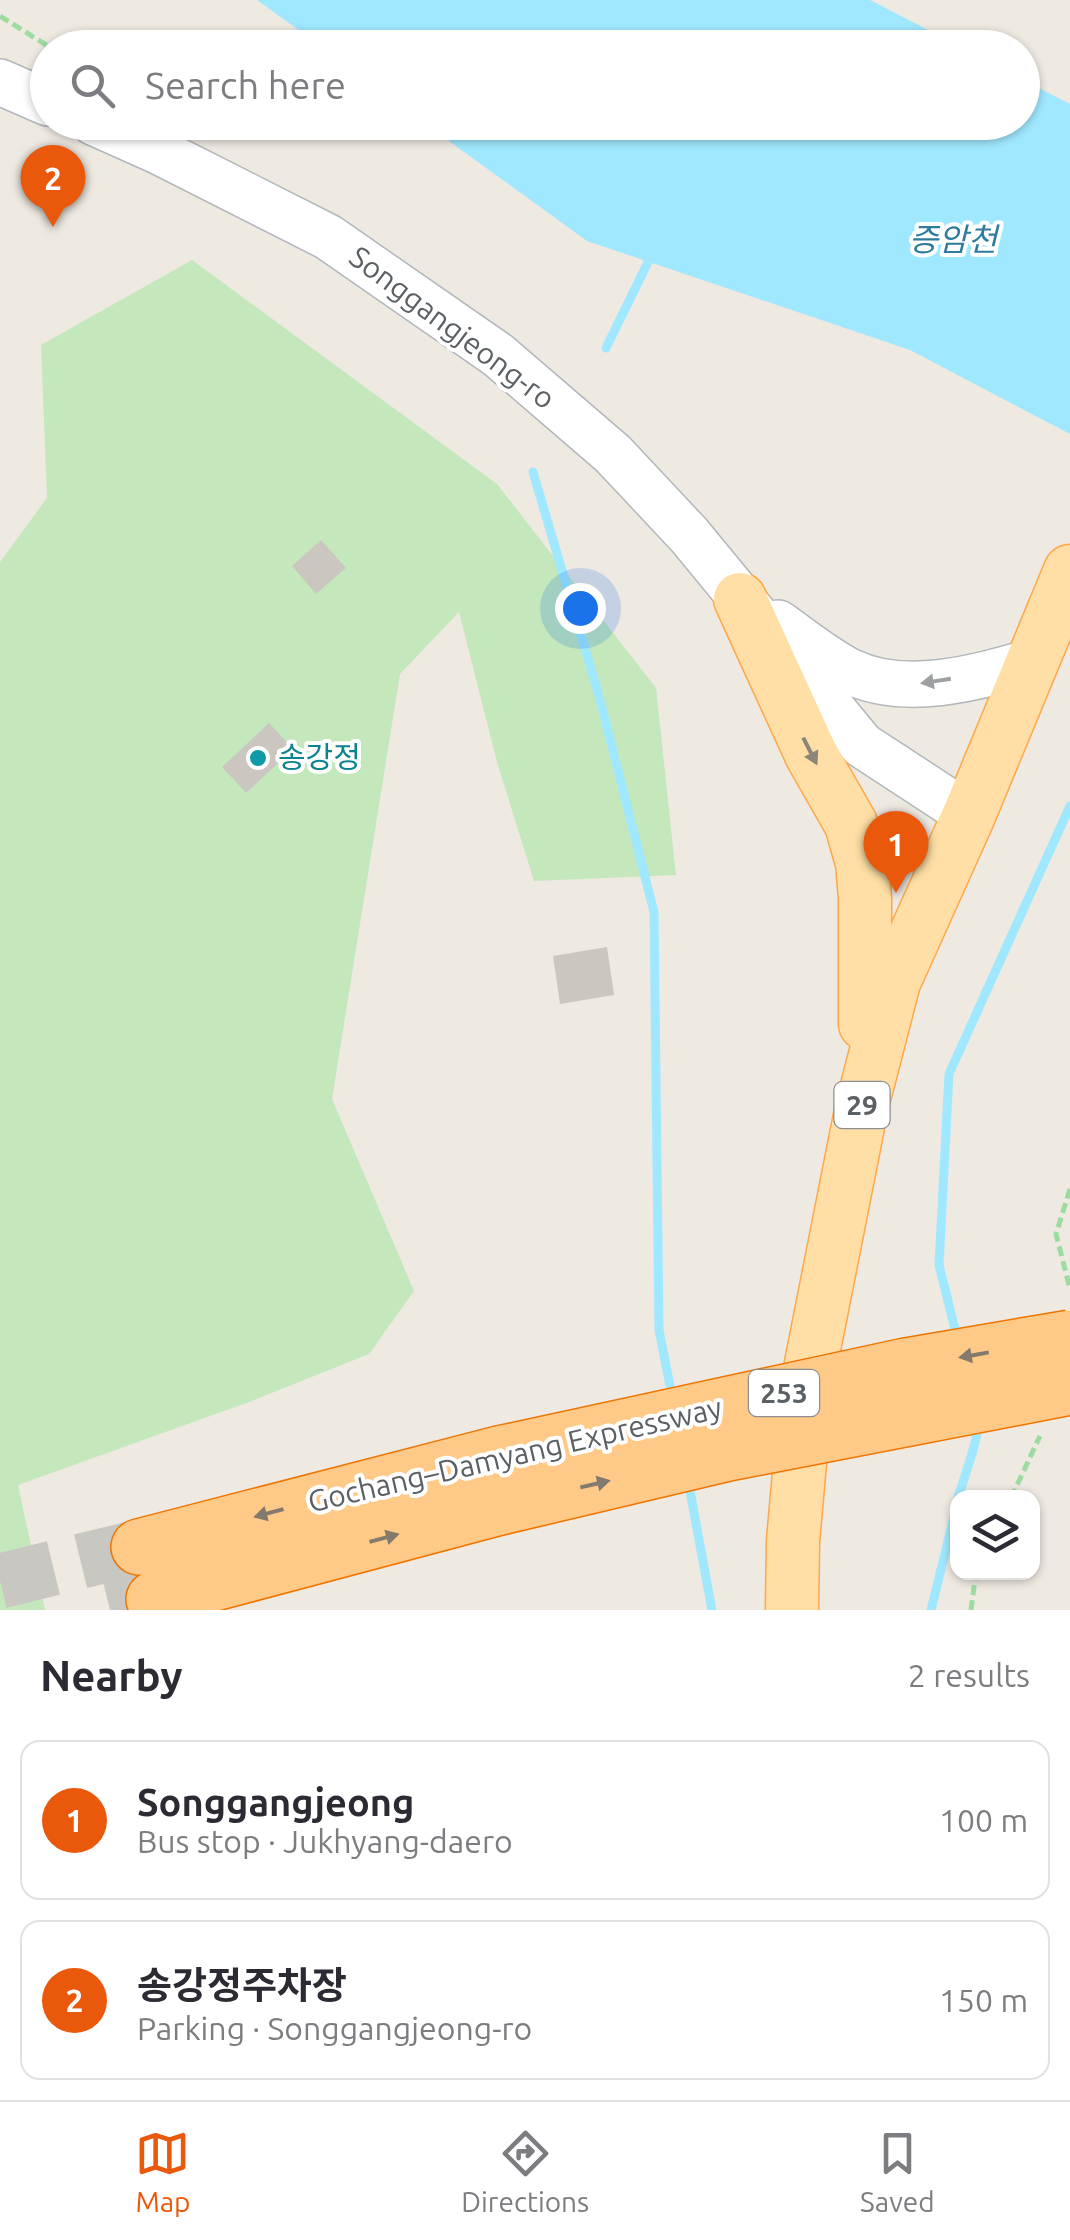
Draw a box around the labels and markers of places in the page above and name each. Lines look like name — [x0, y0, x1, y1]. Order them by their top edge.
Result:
pin: 2 — [20, 144, 86, 227]
place label: 송강정 — [278, 740, 361, 774]
marker: 송강정 — [247, 747, 269, 769]
pin: 1 — [864, 810, 928, 893]

